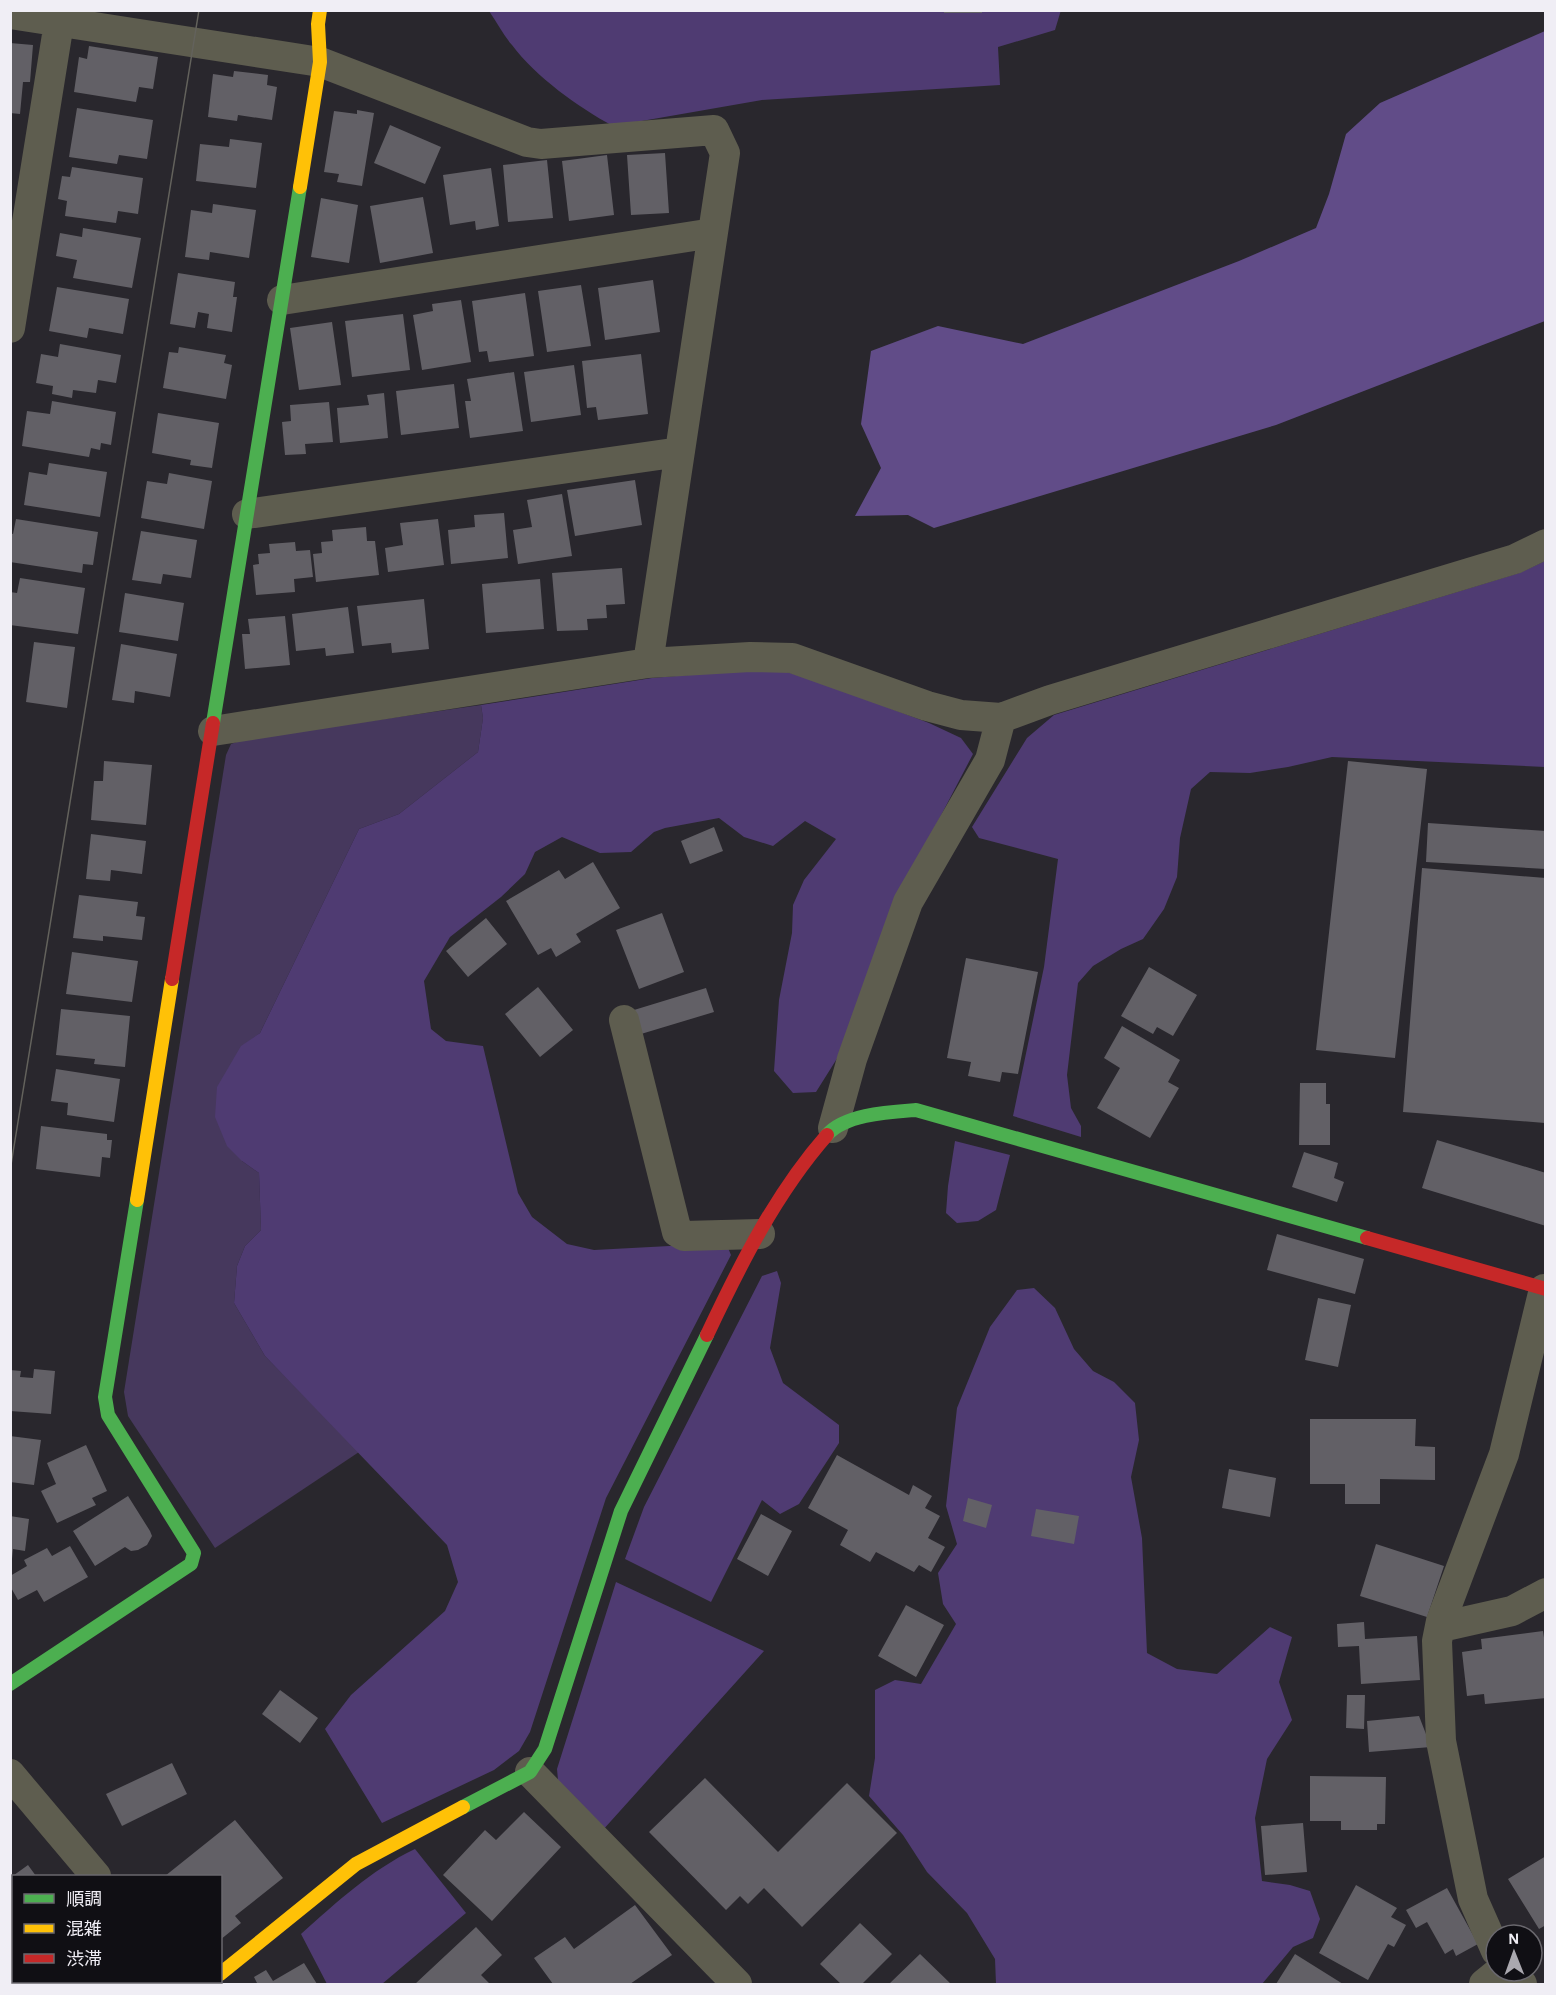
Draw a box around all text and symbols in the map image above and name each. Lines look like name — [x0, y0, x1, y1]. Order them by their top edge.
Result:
legend — [12, 1875, 222, 1983]
text: 順調 — [66, 1891, 102, 1909]
text: 混雑 — [66, 1919, 102, 1939]
north arrow — [1484, 1923, 1544, 1983]
text: N — [1508, 1931, 1519, 1947]
text: 渋滞 — [66, 1950, 102, 1969]

